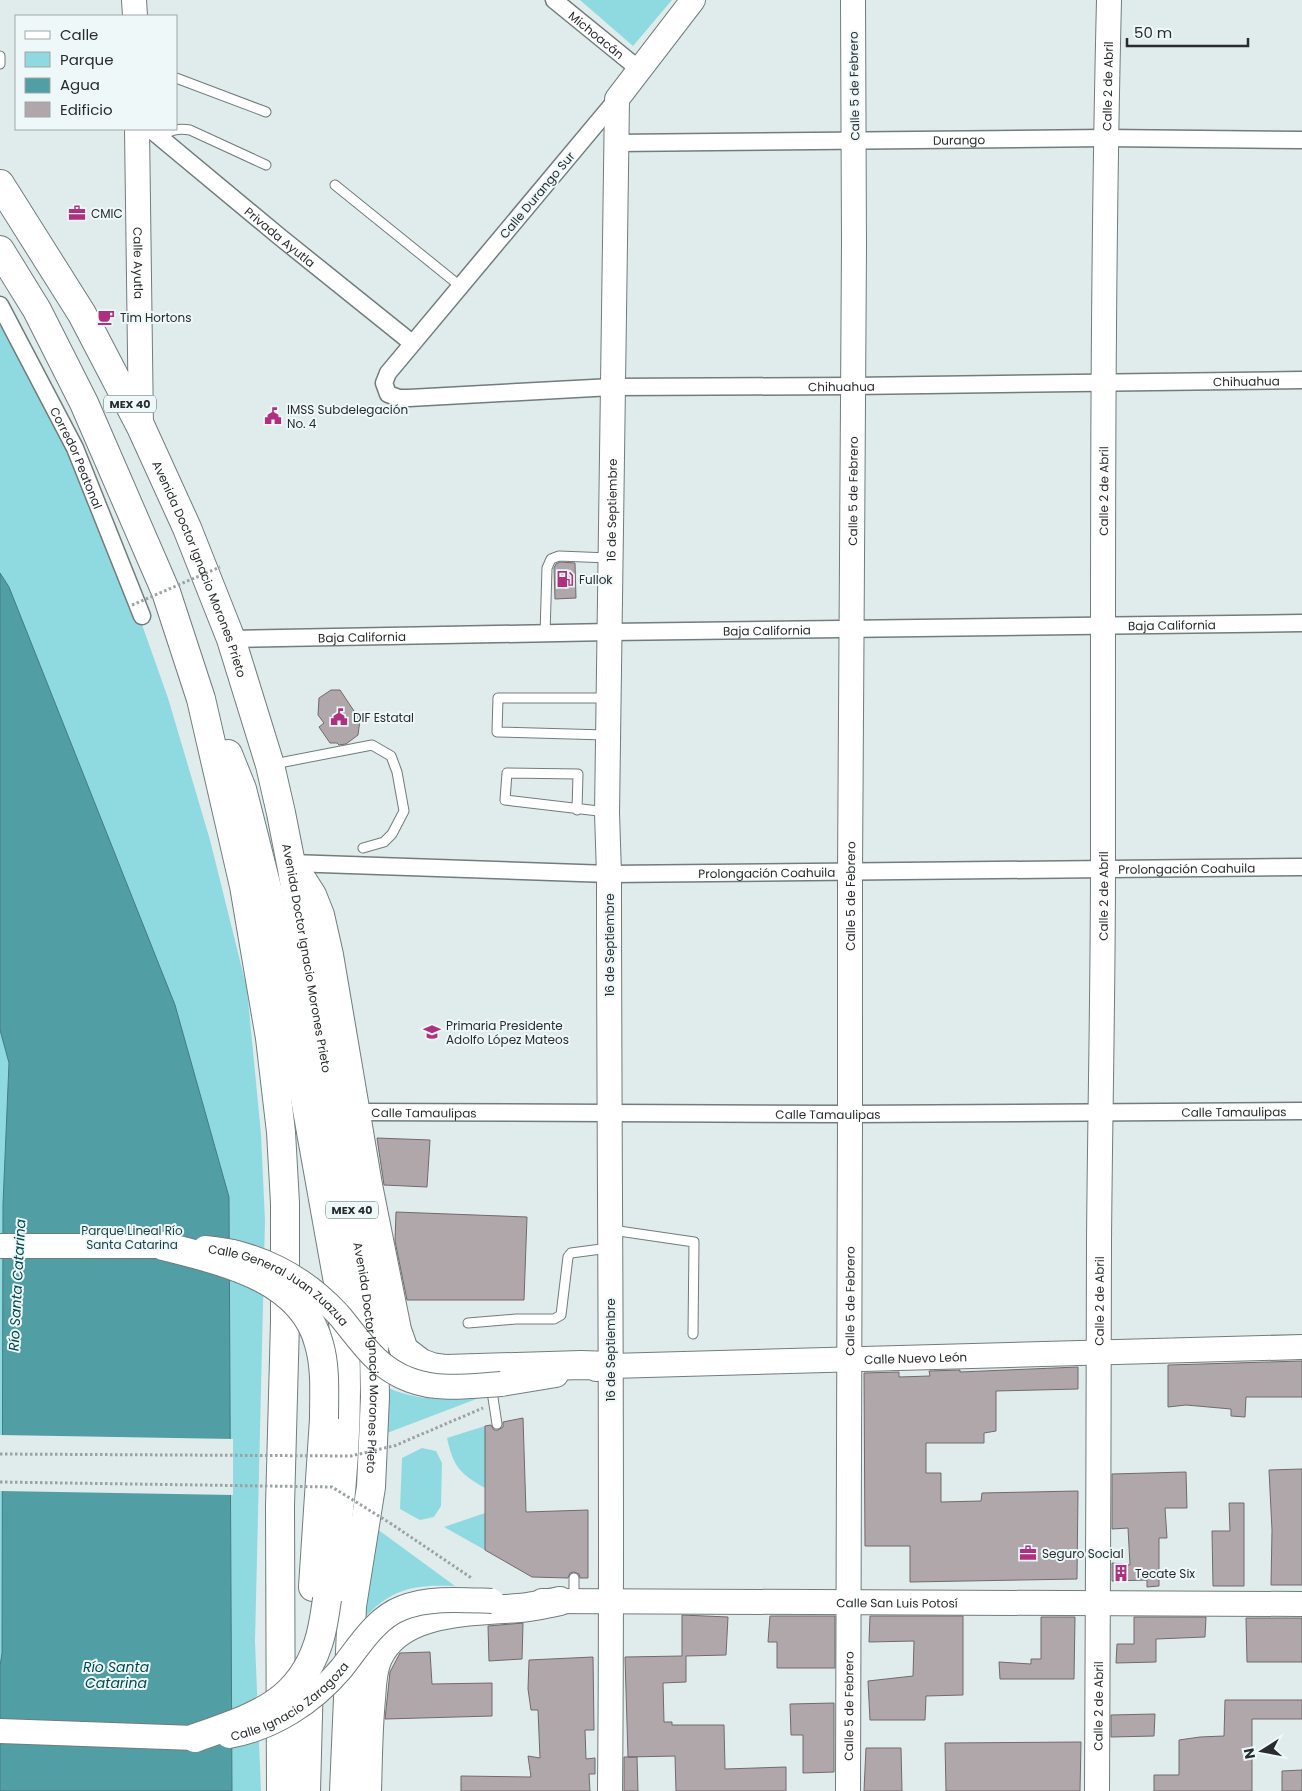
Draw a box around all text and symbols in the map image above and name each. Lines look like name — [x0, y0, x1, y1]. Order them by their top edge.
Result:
street label: Michoacán — [565, 7, 628, 63]
legend — [15, 15, 178, 130]
scale bar — [1127, 15, 1248, 47]
text: 50 m — [1134, 22, 1172, 43]
text: Calle — [60, 24, 98, 45]
street label: Calle 5 de Febrero — [845, 31, 863, 141]
street label: Calle 2 de Abril — [1098, 41, 1117, 131]
text: Parque — [60, 49, 113, 70]
text: Agua — [60, 74, 100, 95]
text: Edificio — [60, 99, 113, 120]
street label: Durango — [933, 131, 986, 148]
street label: Calle Durango Sur — [496, 148, 579, 242]
office icon: CMIC — [67, 203, 87, 223]
street label: Privada Ayutla — [241, 203, 319, 271]
place label: CMIC — [91, 205, 123, 222]
street label: Calle Ayutla — [130, 227, 148, 299]
cafe icon: Tim Hortons — [96, 307, 116, 327]
place label: Tim Hortons — [120, 309, 191, 326]
street label: Chihuahua — [1213, 372, 1280, 390]
street label: Chihuahua — [808, 377, 875, 395]
road number: MEX 40 — [104, 396, 156, 412]
place label: IMSS Subdelegación No. 4 — [287, 401, 408, 432]
street label: Corredor Peatonal — [46, 404, 107, 511]
public building icon: IMSS Subdelegación No. 4 — [263, 406, 283, 426]
street label: Calle 5 de Febrero — [844, 436, 861, 546]
street label: Calle 2 de Abril — [1095, 446, 1112, 536]
street label: Avenida Doctor Ignacio Morones Prieto — [149, 458, 251, 680]
street label: 16 de Septiembre — [602, 458, 620, 562]
fuel station icon: Fullok — [555, 569, 575, 589]
place label: Fullok — [579, 571, 613, 588]
street label: Baja California — [1128, 616, 1216, 634]
street label: Baja California — [723, 621, 811, 639]
street label: Baja California — [318, 627, 406, 646]
public building icon: DIF Estatal — [329, 707, 349, 727]
place label: DIF Estatal — [353, 709, 414, 726]
street label: Calle 5 de Febrero — [841, 841, 859, 951]
street label: Avenida Doctor Ignacio Morones Prieto — [279, 842, 336, 1074]
street label: Calle 2 de Abril — [1094, 851, 1112, 941]
street label: Prolongación Coahuila — [1118, 859, 1255, 877]
street label: Prolongación Coahuila — [698, 863, 835, 882]
street label: 16 de Septiembre — [601, 893, 618, 997]
place label: Primaria Presidente Adolfo López Mateos — [446, 1017, 569, 1048]
school or university icon: Primaria Presidente Adolfo López Mateos — [422, 1022, 442, 1042]
street label: Calle Tamaulipas — [1181, 1103, 1287, 1120]
street label: Calle Tamaulipas — [371, 1104, 477, 1121]
street label: Calle Tamaulipas — [775, 1105, 881, 1123]
road number: MEX 40 — [326, 1202, 378, 1218]
water label: Río Santa Catarina — [4, 1218, 30, 1352]
park label: Parque Lineal Río Santa Catarina — [81, 1222, 183, 1253]
street label: Calle General Juan Zuazua — [207, 1240, 353, 1329]
street label: Avenida Doctor Ignacio Morones Prieto — [350, 1241, 384, 1474]
street label: Calle 5 de Febrero — [841, 1246, 858, 1356]
street label: Calle 2 de Abril — [1090, 1256, 1107, 1346]
street label: 16 de Septiembre — [602, 1298, 619, 1402]
street label: Calle Nuevo León — [864, 1348, 967, 1368]
office icon: Seguro Social — [1018, 1543, 1038, 1563]
place label: Seguro Social — [1042, 1545, 1124, 1562]
building icon: Tecate Six — [1111, 1563, 1131, 1583]
place label: Tecate Six — [1135, 1565, 1195, 1582]
street label: Calle San Luis Potosí — [836, 1594, 958, 1611]
street label: Calle 5 de Febrero — [840, 1651, 857, 1761]
water label: Río Santa Catarina — [83, 1657, 150, 1693]
street label: Calle Ignacio Zaragoza — [229, 1658, 352, 1744]
street label: Calle 2 de Abril — [1089, 1661, 1106, 1751]
north arrow — [1237, 1726, 1287, 1776]
text: N — [1238, 1746, 1260, 1761]

